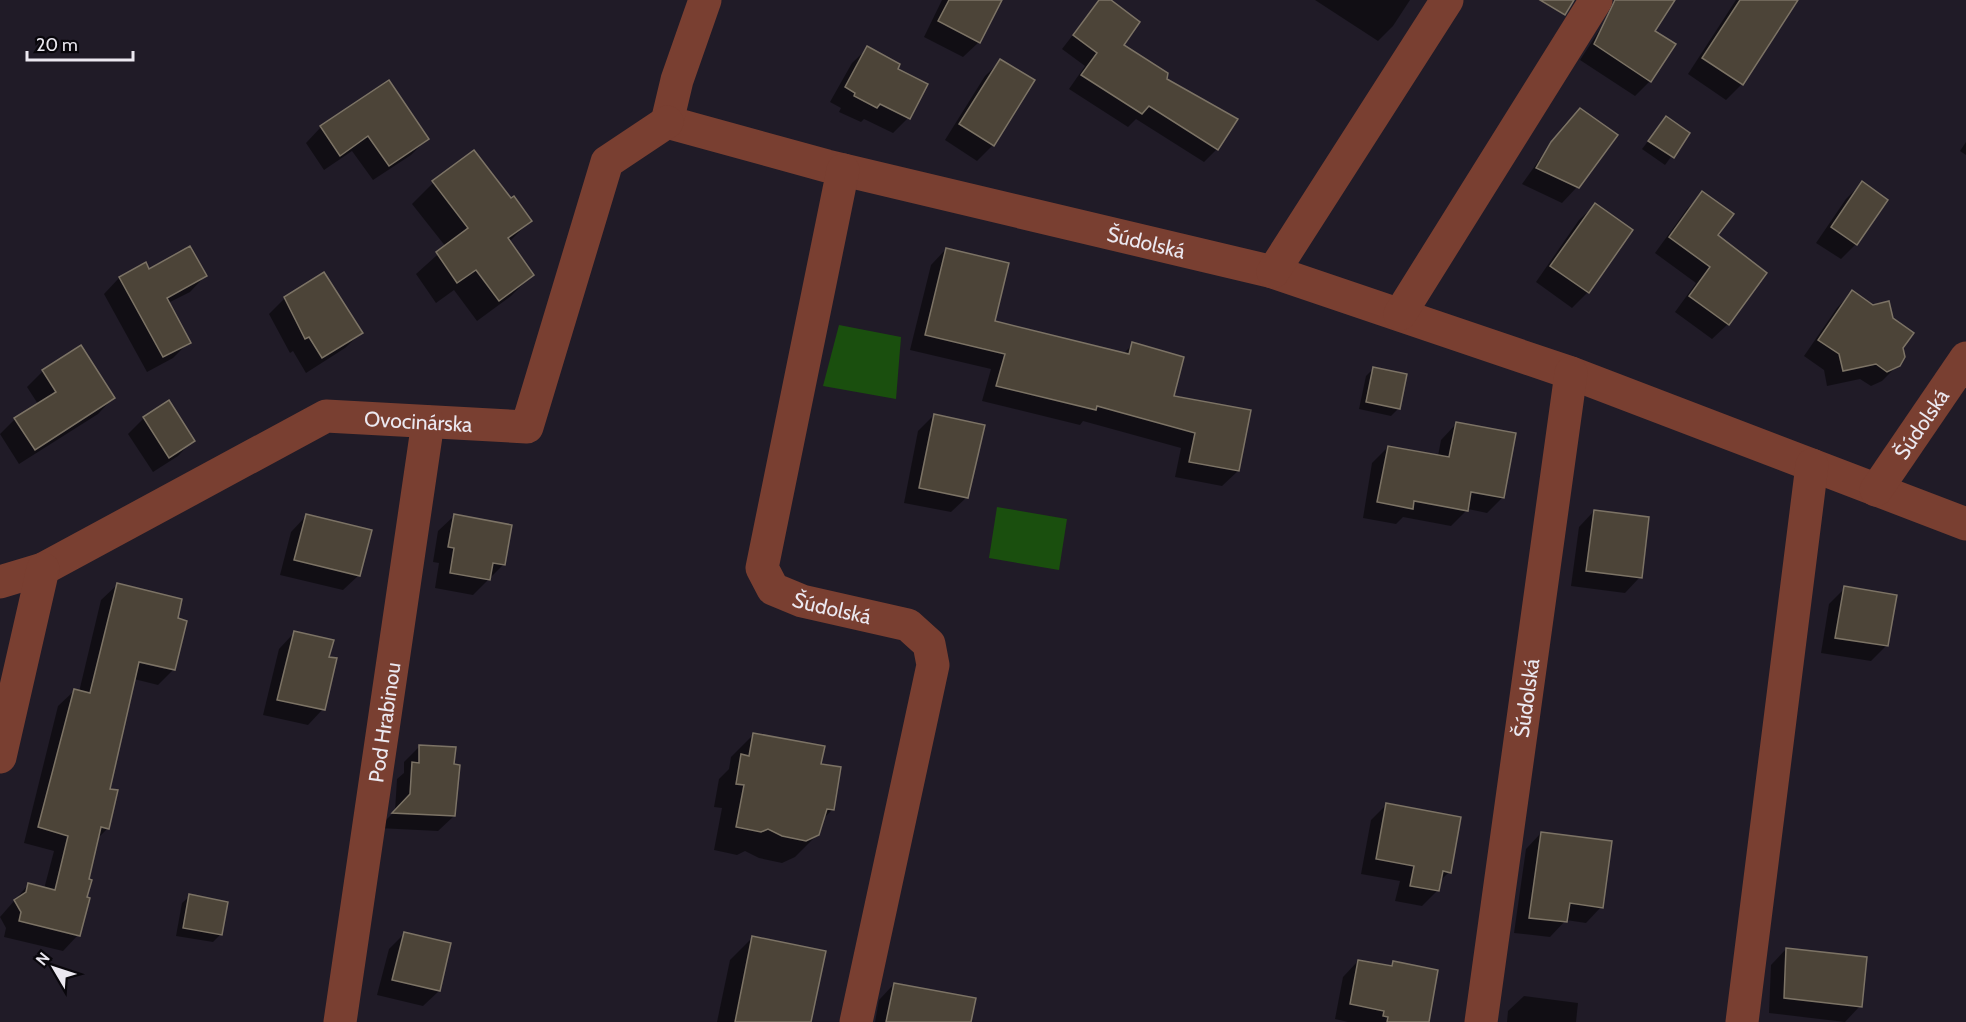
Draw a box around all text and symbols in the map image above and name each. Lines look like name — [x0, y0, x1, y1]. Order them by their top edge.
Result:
scale bar — [27, 24, 134, 62]
text: 20 m — [36, 34, 78, 56]
street label: Šúdolská — [1105, 221, 1188, 263]
street label: Šúdolská — [1888, 384, 1954, 464]
street label: Ovocinárska — [363, 406, 473, 436]
street label: Šúdolská — [789, 586, 873, 629]
street label: Šúdolská — [1508, 657, 1544, 739]
street label: Pod Hrabinou — [363, 660, 405, 784]
north arrow — [24, 938, 84, 998]
text: N — [32, 949, 54, 969]

